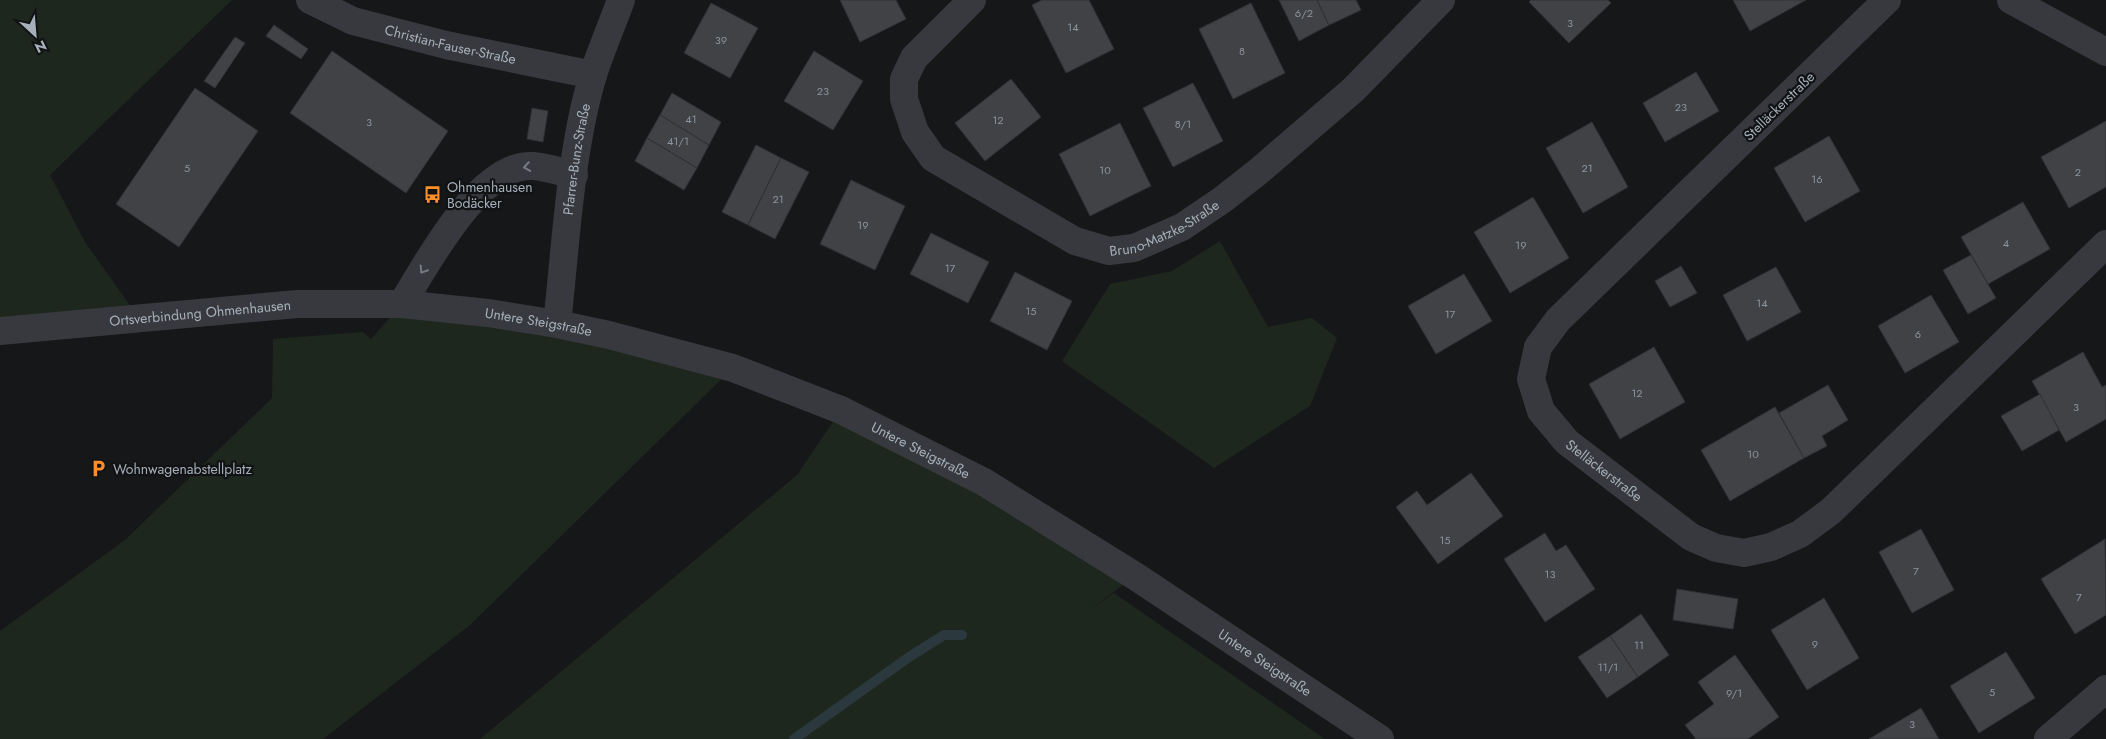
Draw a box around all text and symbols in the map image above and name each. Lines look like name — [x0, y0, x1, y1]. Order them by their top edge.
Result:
house number: 6/2 — [1295, 5, 1313, 21]
north arrow — [10, 10, 60, 60]
house number: 3 — [1567, 15, 1573, 31]
house number: 14 — [1067, 19, 1079, 35]
street label: Christian-Fauser-Straße — [382, 20, 518, 69]
house number: 39 — [715, 32, 727, 48]
text: N — [31, 35, 50, 58]
house number: 8 — [1239, 43, 1245, 59]
street label: Stelläckerstraße — [1739, 67, 1819, 145]
house number: 23 — [817, 83, 829, 99]
house number: 23 — [1675, 99, 1687, 115]
street label: Pfarrer-Bunz-Straße — [558, 101, 595, 216]
house number: 41 — [685, 111, 697, 127]
house number: 12 — [992, 112, 1004, 128]
house number: 3 — [366, 114, 372, 130]
house number: 8/1 — [1175, 116, 1191, 132]
house number: 41/1 — [667, 133, 689, 149]
house number: 5 — [184, 160, 190, 176]
house number: 21 — [1581, 160, 1593, 176]
one-way arrow — [522, 162, 531, 172]
house number: 10 — [1099, 162, 1111, 178]
house number: 2 — [2075, 164, 2081, 180]
house number: 16 — [1811, 171, 1823, 187]
place label: Ohmenhausen Bodäcker — [447, 177, 533, 213]
bus stop icon: Ohmenhausen Bodäcker — [423, 185, 443, 205]
house number: 21 — [772, 191, 784, 207]
street label: Bruno-Matzke-Straße — [1108, 195, 1223, 261]
house number: 19 — [857, 217, 869, 233]
house number: 4 — [2003, 235, 2010, 251]
house number: 19 — [1515, 237, 1527, 253]
house number: 17 — [945, 260, 956, 276]
one-way arrow — [419, 264, 429, 273]
street label: Ortsverbindung Ohmenhausen — [108, 295, 292, 331]
house number: 14 — [1756, 295, 1768, 311]
street label: Untere Steigstraße — [484, 303, 594, 341]
house number: 15 — [1025, 303, 1037, 319]
house number: 17 — [1445, 306, 1456, 322]
house number: 6 — [1915, 326, 1921, 342]
house number: 12 — [1631, 385, 1643, 401]
house number: 3 — [2073, 399, 2079, 415]
street label: Untere Steigstraße — [868, 417, 973, 483]
street label: Stelläckerstraße — [1561, 435, 1647, 506]
house number: 10 — [1747, 446, 1759, 462]
parking icon: Wohnwagenabstellplatz — [89, 459, 109, 479]
place label: Wohnwagenabstellplatz — [113, 459, 252, 479]
house number: 15 — [1439, 532, 1451, 548]
house number: 7 — [1913, 563, 1919, 579]
house number: 13 — [1545, 566, 1555, 582]
house number: 7 — [2076, 589, 2082, 605]
street label: Untere Steigstraße — [1214, 624, 1316, 701]
house number: 9 — [1812, 636, 1818, 652]
house number: 11 — [1634, 637, 1644, 653]
house number: 11/1 — [1598, 659, 1618, 675]
house number: 5 — [1989, 684, 1995, 700]
house number: 9/1 — [1726, 685, 1742, 701]
house number: 3 — [1909, 716, 1915, 732]

